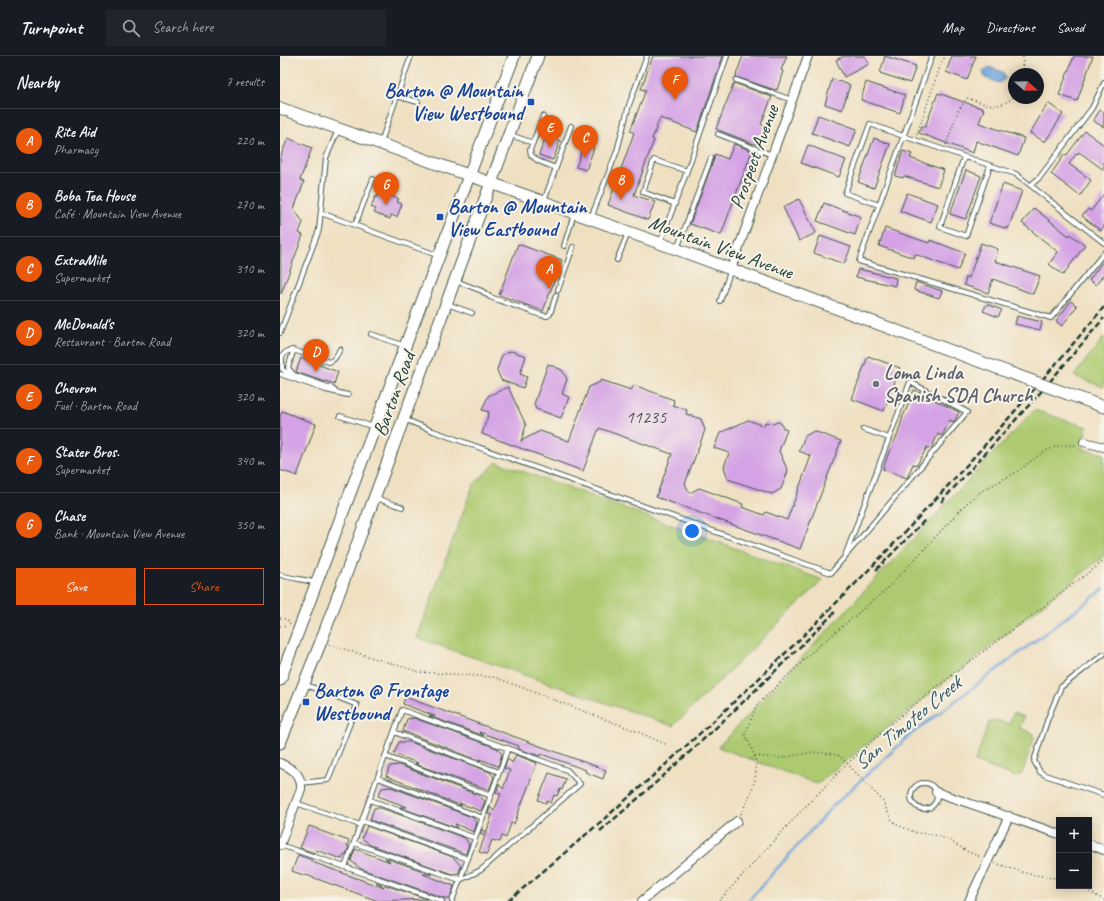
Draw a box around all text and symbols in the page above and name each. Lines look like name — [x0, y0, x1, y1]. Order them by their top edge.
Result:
search box — [106, 10, 386, 46]
text: Turnpoint — [20, 16, 82, 40]
icon: search — [120, 17, 142, 39]
text: Search here — [152, 18, 214, 37]
text: Map — [943, 19, 964, 36]
text: Directions — [986, 19, 1035, 36]
text: Saved — [1057, 19, 1084, 36]
pin: F — [662, 67, 688, 100]
north arrow — [1008, 68, 1044, 104]
text: Nearby — [16, 72, 59, 93]
text: 7 results — [226, 74, 264, 90]
place label: Barton @ Mountain View Westbound — [384, 78, 527, 126]
marker: Barton @ Mountain View Westbound — [526, 97, 536, 107]
street label: Prospect Avenue — [724, 100, 785, 212]
pin: E — [537, 115, 563, 148]
text: Rite Aid — [54, 123, 95, 142]
pin: C — [572, 125, 598, 158]
text: A — [26, 133, 32, 149]
text: 220 m — [236, 133, 264, 149]
text: Pharmacy — [54, 142, 98, 158]
pin: B — [608, 167, 634, 200]
pin: G — [373, 172, 399, 205]
text: Boba Tea House — [54, 187, 135, 206]
place label: Barton @ Mountain View Eastbound — [448, 194, 588, 242]
text: B — [26, 197, 32, 213]
text: 270 m — [236, 197, 264, 213]
text: Café · Mountain View Avenue — [54, 206, 181, 222]
street label: Mountain View Avenue — [646, 209, 798, 285]
marker: Barton @ Mountain View Eastbound — [435, 212, 445, 222]
text: ExtraMile — [54, 251, 106, 270]
pin: A — [536, 256, 562, 289]
text: C — [26, 261, 32, 277]
text: 310 m — [236, 261, 264, 277]
text: Supermarket — [54, 270, 109, 286]
text: McDonald's — [54, 315, 113, 334]
text: D — [25, 325, 33, 341]
text: 320 m — [236, 325, 264, 341]
text: Restaurant · Barton Road — [54, 334, 170, 350]
pin: D — [303, 339, 329, 372]
street label: Barton Road — [367, 345, 422, 440]
place label: Loma Linda Spanish SDA Church — [884, 360, 1034, 408]
text: Chevron — [54, 379, 96, 398]
marker: Loma Linda Spanish SDA Church — [871, 379, 881, 389]
text: E — [26, 389, 32, 405]
text: 320 m — [236, 389, 264, 405]
text: Fuel · Barton Road — [54, 398, 137, 414]
house number: 11235 — [626, 406, 667, 428]
text: Stater Bros. — [54, 443, 119, 462]
text: F — [26, 453, 32, 469]
text: 340 m — [236, 453, 264, 469]
text: Supermarket — [54, 462, 109, 478]
text: Chase — [54, 507, 85, 526]
text: G — [26, 517, 32, 533]
text: 350 m — [236, 517, 264, 533]
your location — [682, 521, 702, 541]
text: Bank · Mountain View Avenue — [54, 526, 184, 542]
button: Save — [16, 568, 136, 605]
button: Share — [144, 568, 264, 605]
water label: San Timoteo Creek — [848, 668, 969, 776]
place label: Barton @ Frontage Westbound — [314, 678, 449, 726]
marker: Barton @ Frontage Westbound — [301, 697, 311, 707]
map controls — [1056, 817, 1092, 889]
button: + — [1056, 817, 1092, 853]
button: − — [1056, 853, 1092, 889]

